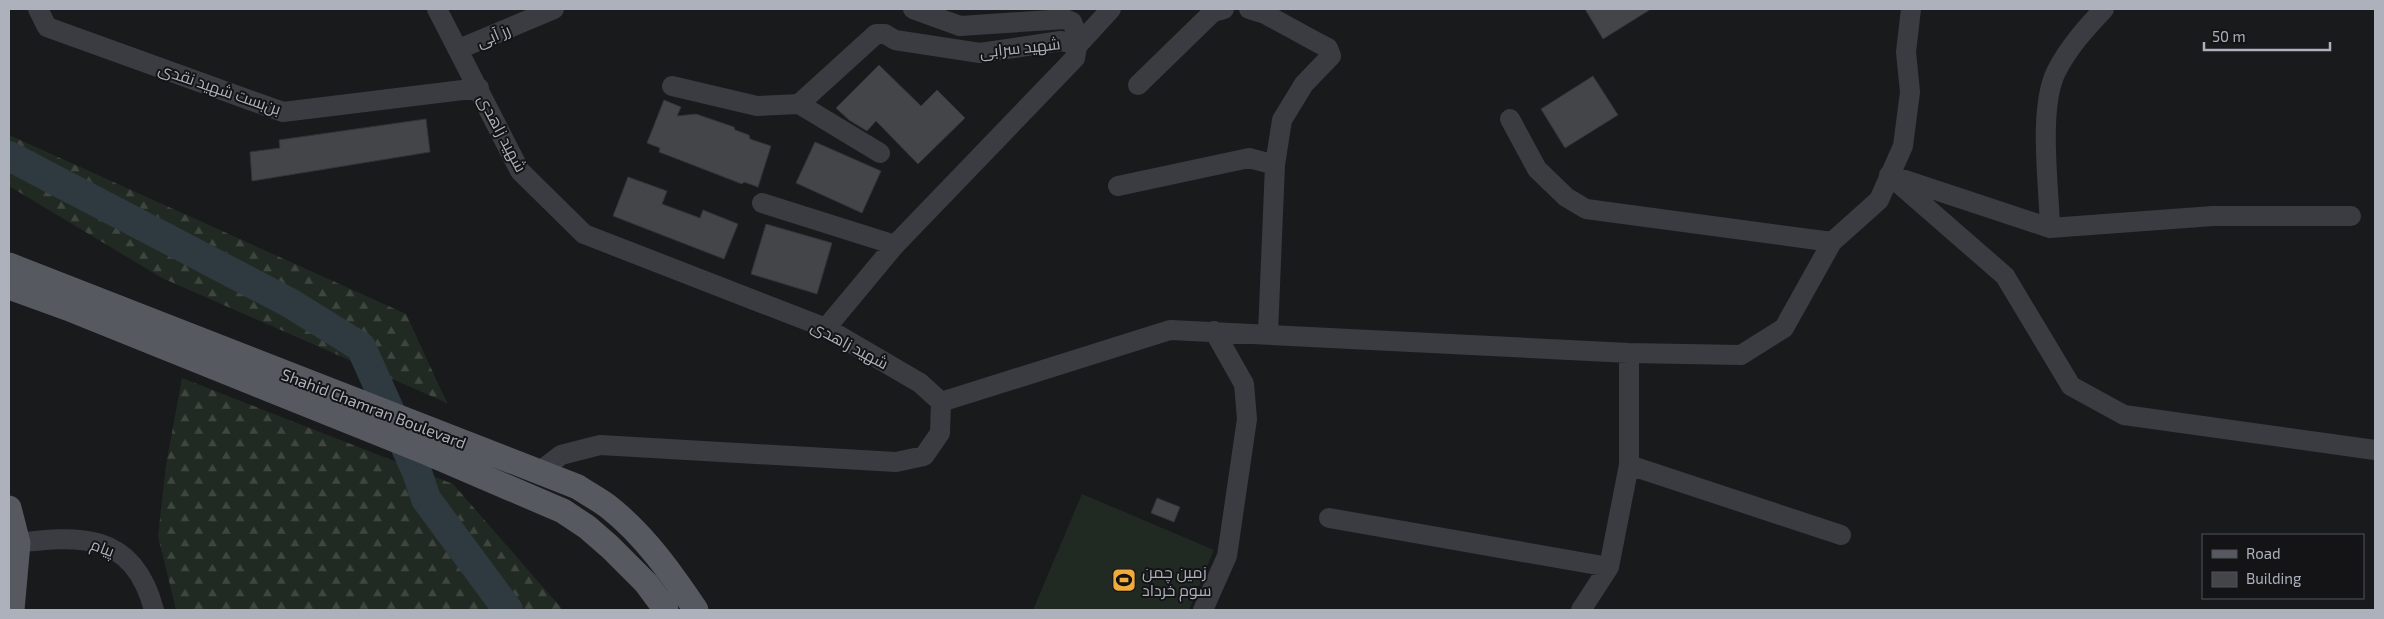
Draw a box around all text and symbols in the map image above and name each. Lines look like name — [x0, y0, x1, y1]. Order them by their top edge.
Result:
street label: رز آبی — [473, 19, 513, 52]
scale bar — [2204, 20, 2330, 52]
text: 50 m — [2212, 27, 2246, 45]
street label: شهید سرابی — [979, 33, 1062, 63]
street label: بن‌بست شهید نقدی — [156, 58, 284, 120]
street label: شهید زاهدی — [473, 91, 531, 176]
street label: شهید زاهدی — [807, 316, 892, 374]
street label: Shahid Chamran Boulevard — [279, 364, 469, 452]
street label: پیام — [87, 534, 118, 563]
legend — [2202, 534, 2364, 599]
text: Road — [2246, 544, 2281, 562]
place label: زمین چمن سوم خرداد — [1142, 562, 1212, 602]
sports icon: زمین چمن سوم خرداد — [1111, 567, 1137, 593]
text: Building — [2246, 569, 2302, 587]

